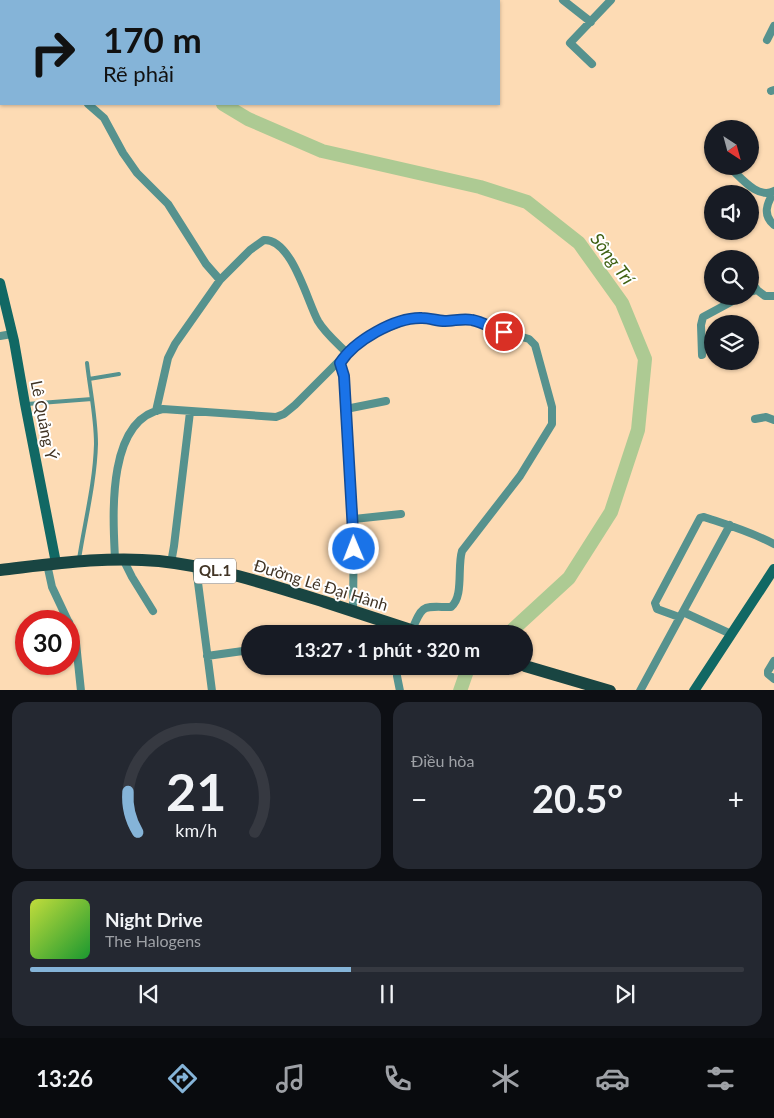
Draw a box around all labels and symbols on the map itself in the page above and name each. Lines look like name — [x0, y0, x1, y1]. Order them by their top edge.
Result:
north arrow — [704, 120, 759, 175]
water label: Sông Trí — [586, 228, 640, 290]
pin — [483, 311, 525, 353]
street label: Lê Quảng Ý — [27, 379, 61, 461]
position arrow — [327, 522, 379, 574]
street label: Đường Lê Đại Hành — [252, 555, 391, 614]
road number: QL.1 — [194, 558, 236, 584]
speed limit sign: 30 — [15, 610, 80, 675]

